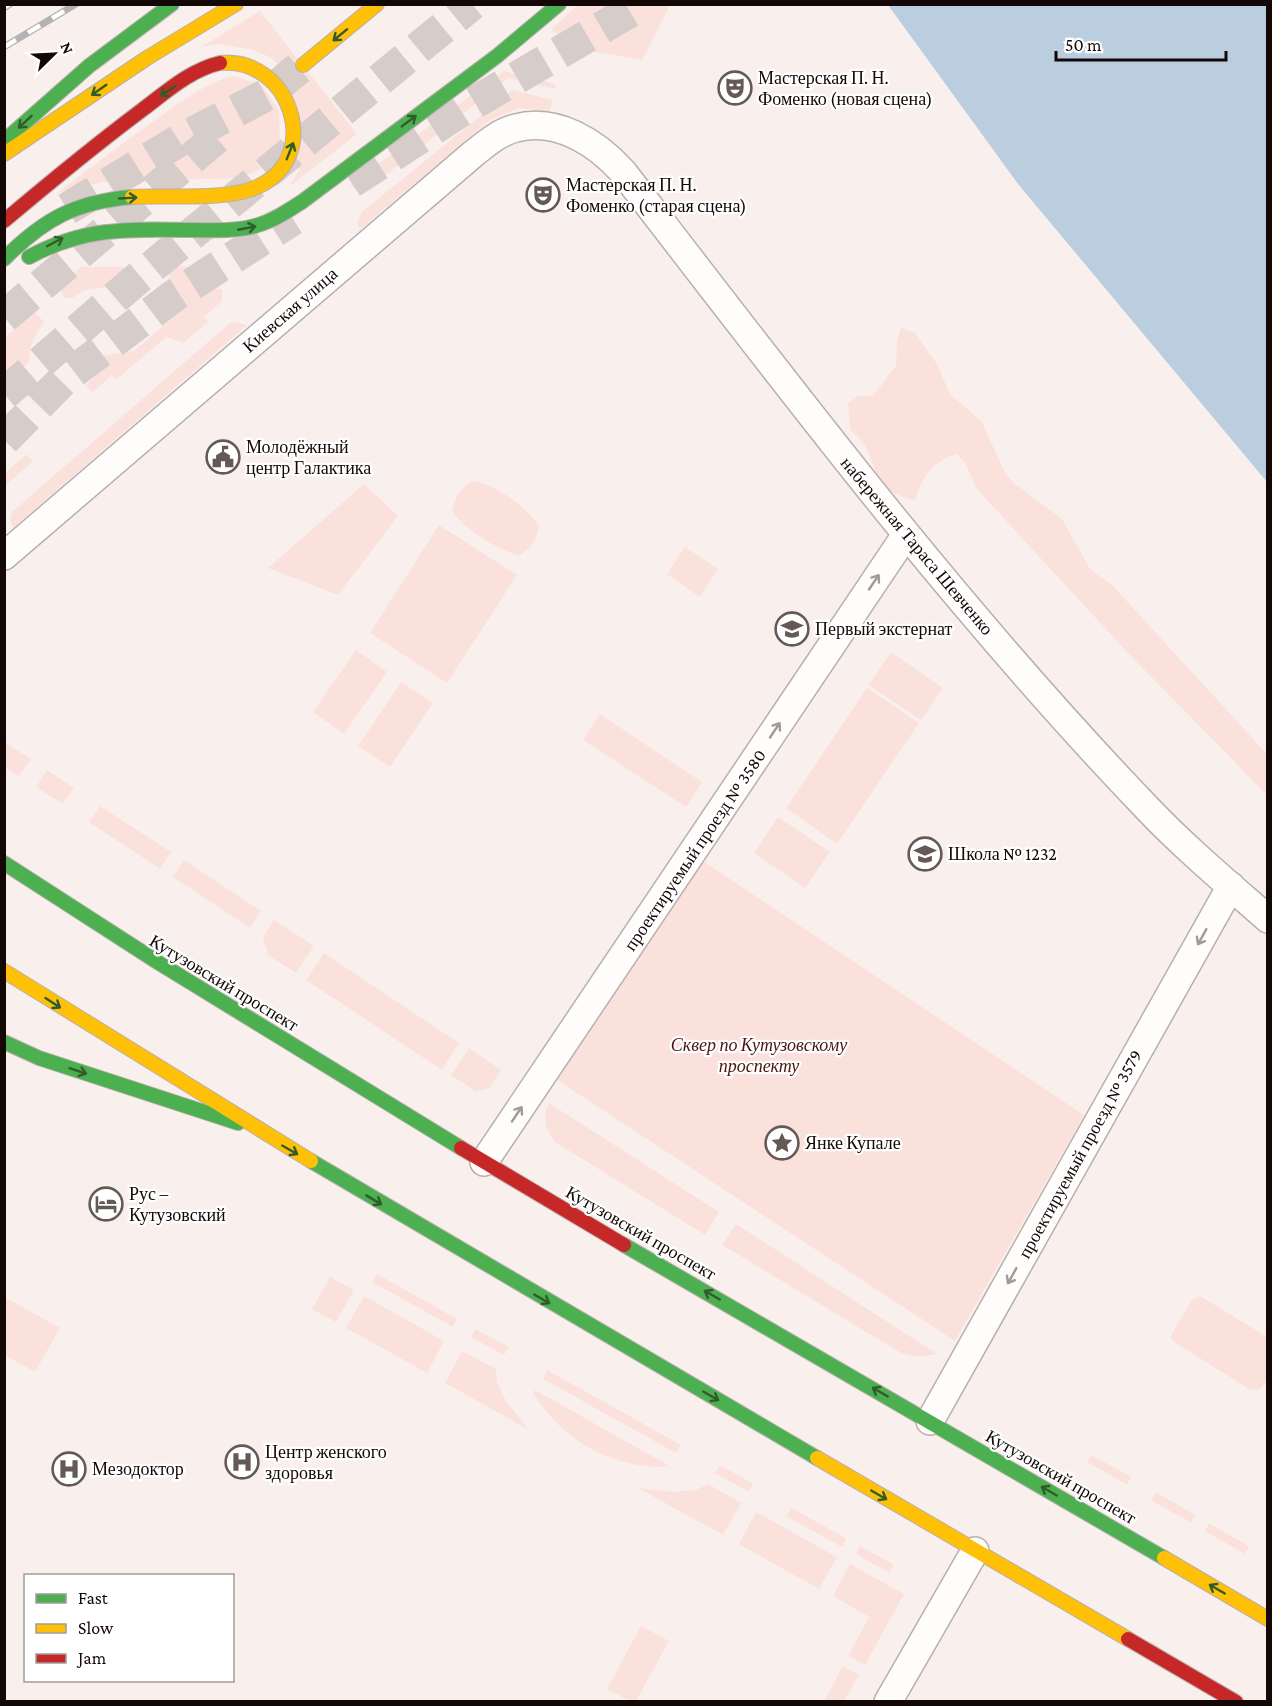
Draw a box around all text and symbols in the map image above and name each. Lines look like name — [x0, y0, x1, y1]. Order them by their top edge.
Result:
north arrow — [24, 24, 84, 84]
scale bar — [1056, 24, 1226, 62]
one-way arrow — [332, 28, 348, 41]
text: 50 m — [1065, 35, 1102, 55]
text: N — [57, 40, 77, 57]
place label: Мастерская П. Н. Фоменко (новая сцена) — [758, 68, 933, 110]
theatre icon: Мастерская П. Н. Фоменко (новая сцена) — [717, 70, 753, 106]
one-way arrow — [91, 84, 107, 96]
one-way arrow — [161, 85, 177, 97]
one-way arrow — [18, 115, 33, 129]
one-way arrow — [401, 115, 417, 128]
one-way arrow — [285, 143, 296, 161]
place label: Мастерская П. Н. Фоменко (старая сцена) — [566, 175, 747, 217]
theatre icon: Мастерская П. Н. Фоменко (старая сцена) — [525, 177, 561, 213]
one-way arrow — [118, 192, 138, 203]
one-way arrow — [238, 221, 257, 233]
one-way arrow — [45, 236, 63, 247]
street label: Киевская улица — [239, 264, 341, 356]
place label: Молодёжный центр Галактика — [246, 437, 371, 478]
public building icon: Молодёжный центр Галактика — [205, 439, 241, 475]
street label: набережная Тараса Шевченко — [837, 453, 997, 639]
one-way arrow — [868, 575, 880, 591]
school or university icon: Первый экстернат — [774, 611, 810, 647]
place label: Первый экстернат — [815, 619, 953, 639]
one-way arrow — [769, 722, 781, 739]
street label: проектируемый проезд № 3580 — [620, 746, 770, 954]
school or university icon: Школа № 1232 — [907, 836, 943, 872]
place label: Школа № 1232 — [948, 844, 1057, 864]
one-way arrow — [1196, 928, 1208, 945]
street label: Кутузовский проспект — [146, 931, 302, 1035]
one-way arrow — [45, 997, 61, 1009]
park label: Сквер по Кутузовскому проспекту — [671, 1035, 847, 1076]
street label: проектируемый проезд № 3579 — [1014, 1046, 1146, 1262]
one-way arrow — [68, 1066, 87, 1077]
one-way arrow — [511, 1106, 523, 1123]
place icon: Янке Купале — [764, 1125, 800, 1161]
place label: Янке Купале — [805, 1133, 901, 1153]
one-way arrow — [281, 1144, 298, 1156]
street label: Кутузовский проспект — [562, 1182, 720, 1284]
place label: Рус – Кутузовский — [129, 1184, 226, 1225]
hotel icon: Рус – Кутузовский — [88, 1186, 124, 1222]
one-way arrow — [365, 1194, 382, 1206]
one-way arrow — [1006, 1267, 1018, 1284]
one-way arrow — [704, 1288, 721, 1300]
one-way arrow — [533, 1293, 550, 1305]
one-way arrow — [872, 1386, 889, 1398]
one-way arrow — [702, 1391, 719, 1403]
street label: Кутузовский проспект — [982, 1426, 1140, 1528]
place label: Центр женского здоровья — [265, 1442, 387, 1483]
hospital icon: Центр женского здоровья — [224, 1444, 260, 1480]
hospital icon: Мезодоктор — [51, 1451, 87, 1487]
place label: Мезодоктор — [92, 1459, 184, 1479]
one-way arrow — [1041, 1485, 1058, 1497]
one-way arrow — [870, 1489, 887, 1501]
legend — [24, 1574, 234, 1682]
one-way arrow — [1209, 1583, 1226, 1595]
text: Fast — [78, 1588, 109, 1608]
text: Slow — [78, 1618, 114, 1638]
text: Jam — [76, 1648, 107, 1668]

